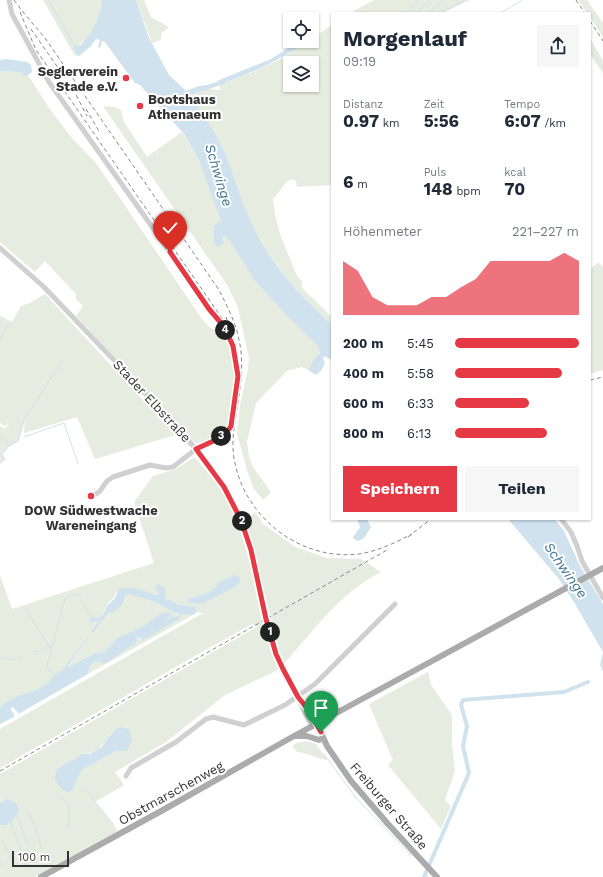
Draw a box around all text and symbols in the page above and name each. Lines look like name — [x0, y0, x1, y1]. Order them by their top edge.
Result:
map controls — [283, 12, 319, 92]
button: locate — [283, 12, 319, 48]
button: share — [537, 25, 579, 67]
text: Morgenlauf — [343, 26, 467, 51]
text: 09:19 — [343, 54, 376, 69]
button: layers — [283, 56, 319, 92]
place label: Seglerverein Stade e.V. — [38, 64, 118, 94]
marker: Seglerverein Stade e.V. — [121, 73, 131, 83]
place label: Bootshaus Athenaeum — [148, 92, 221, 122]
text: Distanz — [343, 98, 383, 111]
text: Zeit — [424, 98, 444, 111]
text: Tempo — [504, 98, 540, 111]
marker: Bootshaus Athenaeum — [135, 101, 145, 111]
text: 0.97 — [343, 111, 379, 131]
text: 5:56 — [424, 111, 459, 131]
text: 6:07 — [504, 111, 541, 131]
text: km — [379, 117, 400, 130]
text: /km — [541, 117, 566, 130]
water label: Schwinge — [202, 142, 236, 208]
text: Puls — [424, 166, 446, 179]
text: kcal — [504, 166, 526, 179]
text: 6 — [343, 172, 353, 192]
text: m — [353, 178, 368, 191]
text: 148 — [424, 179, 453, 199]
text: 70 — [504, 179, 525, 199]
text: bpm — [453, 185, 481, 198]
pin — [153, 211, 187, 252]
icon: check — [159, 217, 181, 239]
text: Höhenmeter — [343, 224, 422, 239]
text: 221–227 m — [512, 224, 579, 239]
pin: 4 — [215, 320, 235, 340]
text: 4 — [221, 323, 229, 336]
text: 200 m — [343, 336, 383, 351]
text: 5:45 — [407, 336, 434, 351]
street label: Stader Elbstraße — [110, 357, 194, 445]
text: 400 m — [343, 366, 384, 381]
text: 5:58 — [407, 366, 434, 381]
text: 600 m — [343, 396, 384, 411]
text: 6:33 — [407, 396, 434, 411]
pin: 3 — [211, 426, 231, 446]
text: 800 m — [343, 426, 384, 441]
text: 6:13 — [407, 426, 431, 441]
text: 3 — [218, 429, 224, 442]
button: Speichern — [343, 466, 457, 512]
button: Teilen — [465, 466, 579, 512]
marker: DOW Südwestwache Wareneingang — [86, 491, 96, 501]
place label: DOW Südwestwache Wareneingang — [24, 503, 158, 533]
pin: 2 — [232, 511, 252, 531]
text: 2 — [239, 514, 245, 527]
water label: Schwinge — [541, 539, 591, 601]
pin: 1 — [260, 622, 280, 642]
text: 1 — [268, 625, 272, 638]
pin — [304, 691, 338, 732]
icon: arrive — [310, 697, 332, 719]
street label: Obstmarschenweg — [116, 758, 226, 828]
street label: Freiburger Straße — [347, 759, 431, 853]
scale bar — [12, 849, 69, 868]
text: 100 m — [18, 851, 50, 864]

